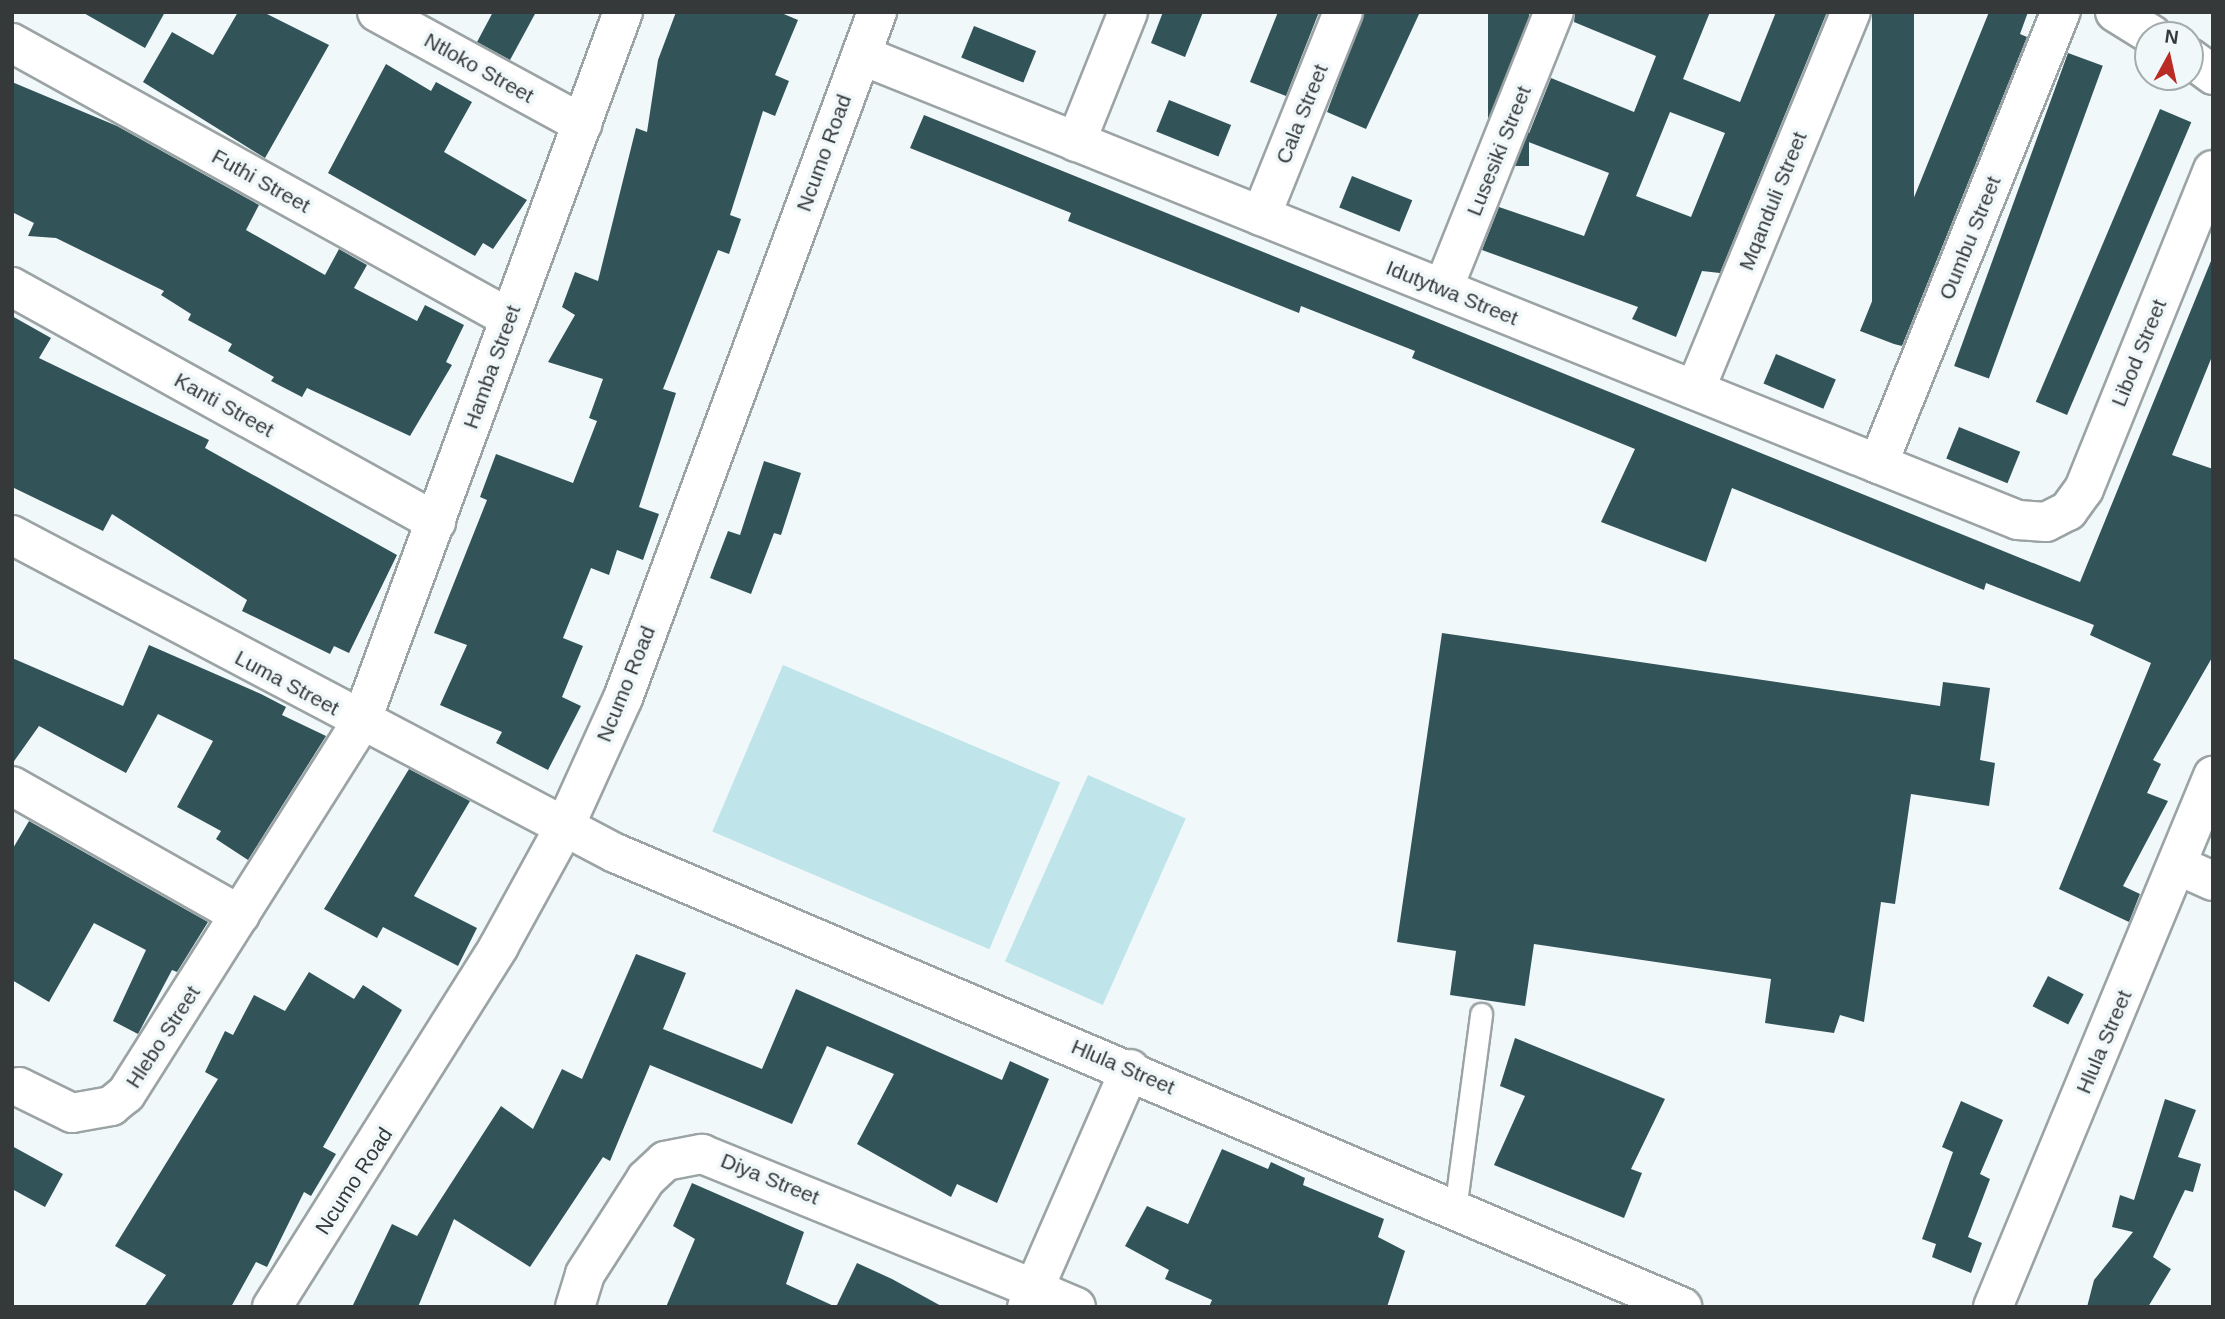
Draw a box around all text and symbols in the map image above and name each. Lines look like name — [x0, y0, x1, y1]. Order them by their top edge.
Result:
north arrow — [2134, 21, 2204, 91]
text: N — [2163, 25, 2180, 48]
street label: Ntloko Street — [420, 28, 538, 108]
street label: Cala Street — [1271, 61, 1333, 167]
street label: Lusesiki Street — [1462, 82, 1536, 220]
street label: Ncumo Road — [791, 91, 857, 215]
street label: Mqanduli Street — [1734, 128, 1812, 274]
street label: Futhi Street — [207, 144, 315, 218]
street label: Oumbu Street — [1934, 173, 2006, 303]
street label: Idutytwa Street — [1382, 255, 1522, 331]
street label: Libod Street — [2106, 296, 2172, 410]
street label: Hamba Street — [458, 302, 526, 432]
street label: Kanti Street — [170, 367, 278, 443]
street label: Ncumo Road — [591, 622, 661, 746]
street label: Luma Street — [231, 645, 343, 721]
street label: Hlebo Street — [121, 981, 205, 1093]
street label: Hlula Street — [2071, 987, 2137, 1097]
street label: Hlula Street — [1068, 1034, 1178, 1100]
street label: Ncumo Road — [310, 1123, 398, 1239]
street label: Diya Street — [717, 1148, 823, 1210]

